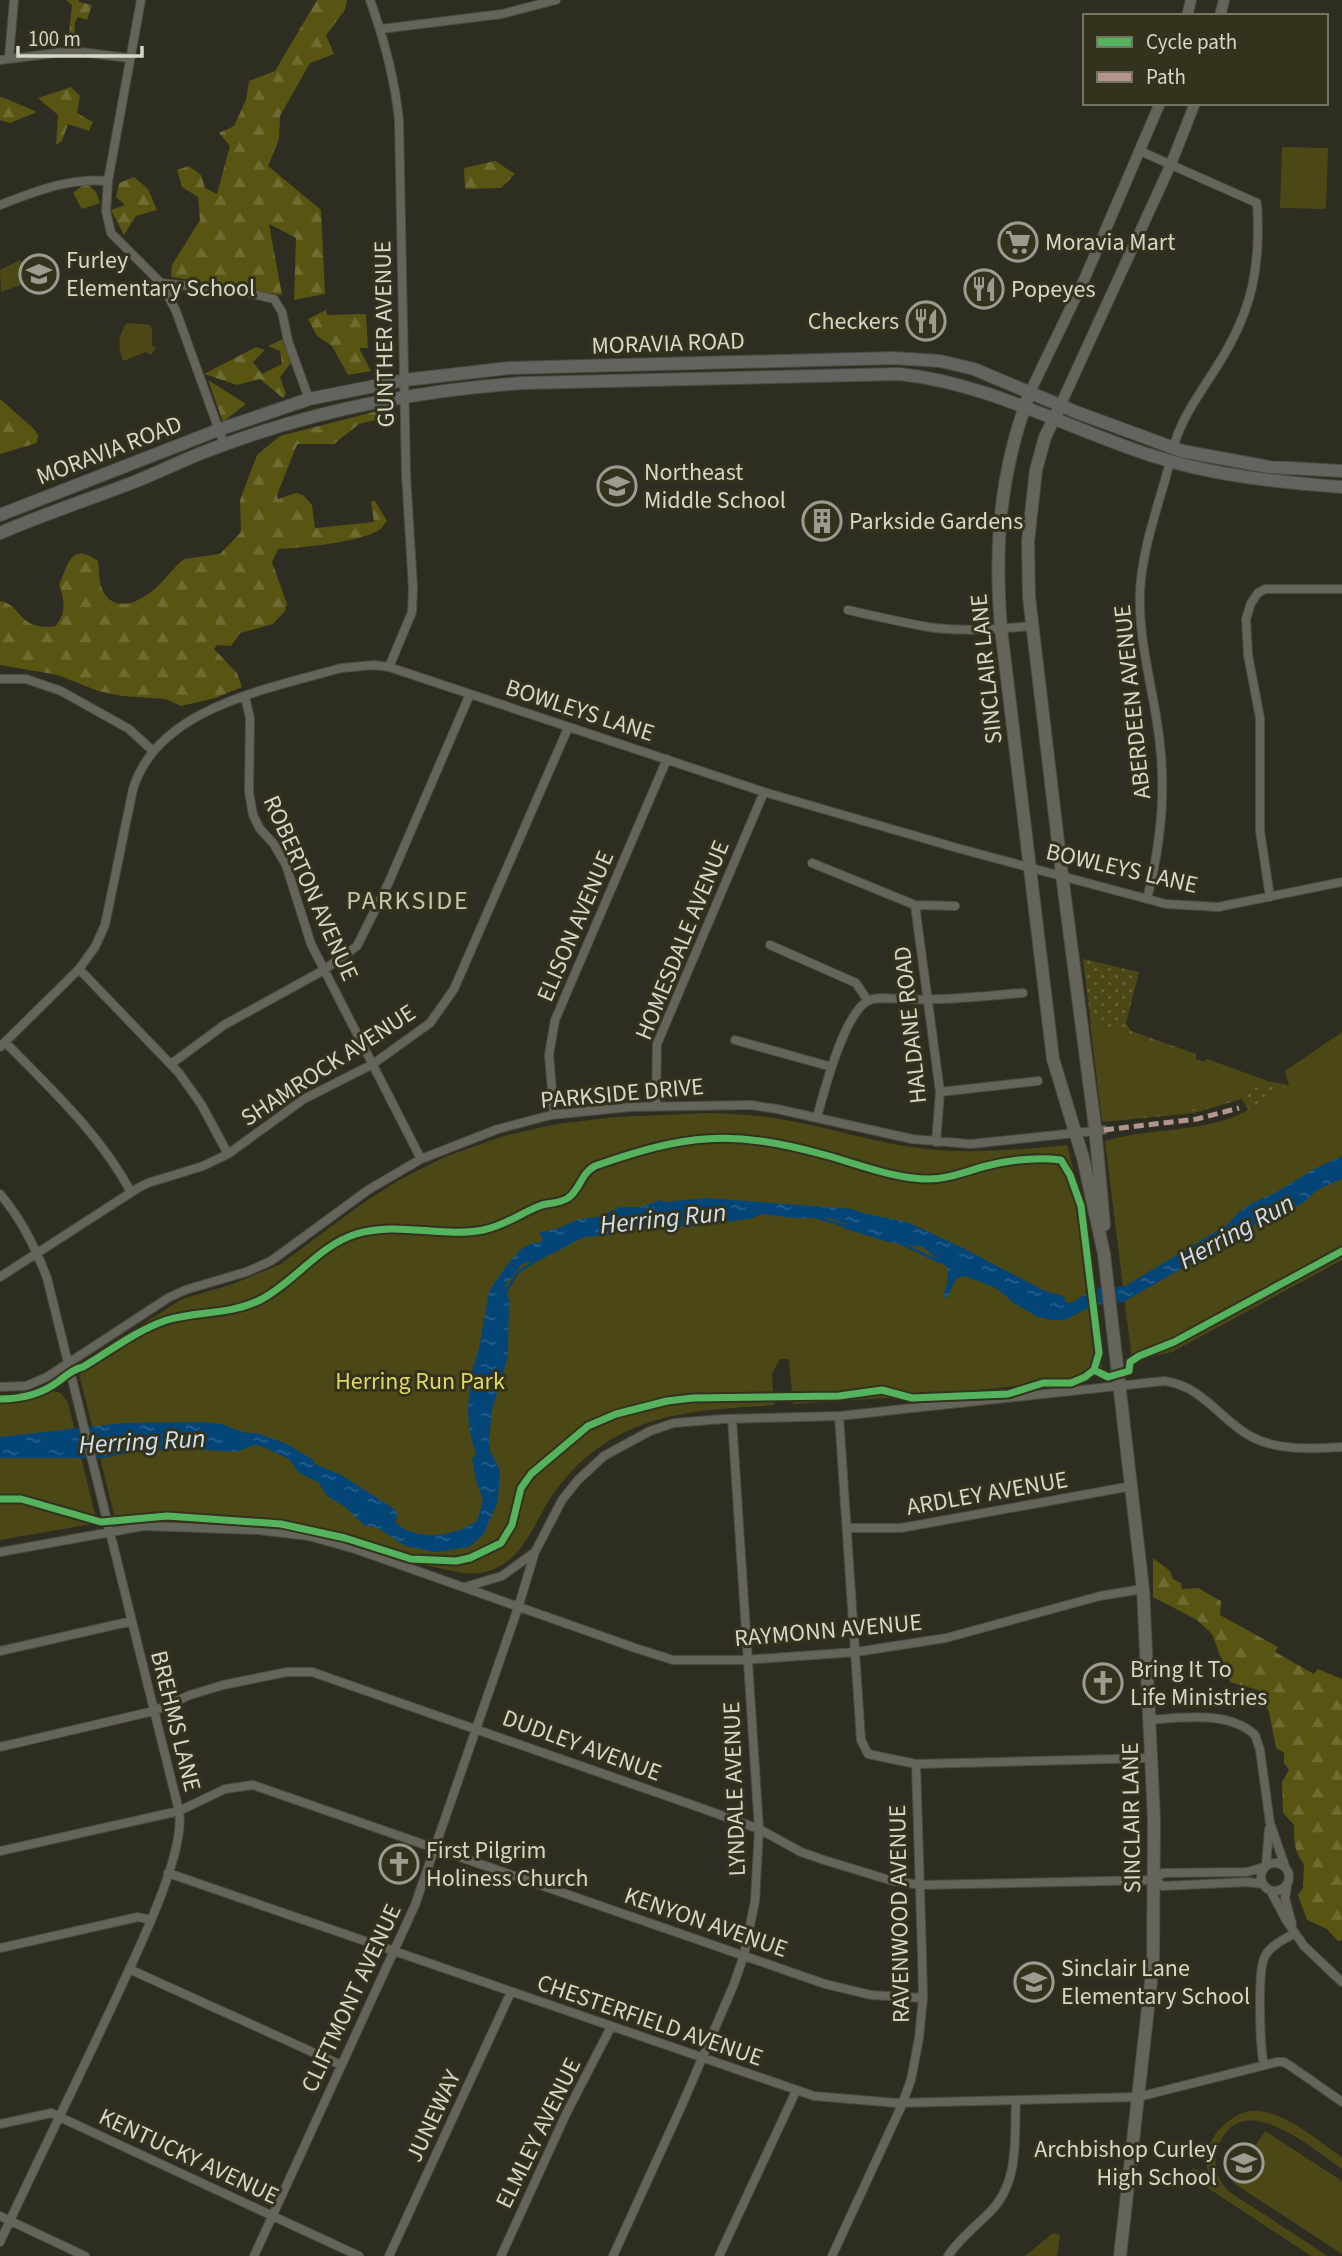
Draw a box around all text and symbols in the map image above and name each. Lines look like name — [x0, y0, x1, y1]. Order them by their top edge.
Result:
scale bar — [18, 14, 142, 58]
legend — [1083, 14, 1328, 105]
text: 100 m — [28, 24, 81, 54]
text: Cycle path — [1146, 27, 1237, 57]
text: Path — [1146, 62, 1186, 92]
supermarket icon: Moravia Mart — [997, 221, 1039, 263]
place label: Moravia Mart — [1045, 225, 1175, 260]
street label: GUNTHER AVENUE — [365, 240, 404, 428]
place label: Furley Elementary School — [66, 243, 255, 306]
school or university icon: Furley Elementary School — [18, 253, 60, 295]
restaurant icon: Popeyes — [963, 268, 1005, 310]
place label: Popeyes — [1011, 272, 1095, 307]
restaurant icon: Checkers — [905, 300, 947, 342]
place label: Checkers — [808, 304, 899, 339]
street label: MORAVIA ROAD — [591, 323, 745, 364]
street label: MORAVIA ROAD — [31, 407, 187, 494]
place label: Northeast Middle School — [644, 455, 786, 518]
school or university icon: Northeast Middle School — [596, 465, 638, 507]
building icon: Parkside Gardens — [801, 500, 843, 542]
place label: Parkside Gardens — [849, 504, 1023, 539]
street label: SINCLAIR LANE — [961, 592, 1012, 746]
street label: ABERDEEN AVENUE — [1105, 603, 1160, 801]
street label: BOWLEYS LANE — [501, 670, 659, 751]
street label: ROBERTON AVENUE — [254, 790, 367, 986]
street label: BOWLEYS LANE — [1043, 834, 1201, 903]
street label: HOMESDALE AVENUE — [626, 835, 738, 1045]
street label: ELISON AVENUE — [528, 845, 623, 1007]
district label: PARKSIDE — [346, 882, 470, 919]
street label: HALDANE ROAD — [885, 945, 936, 1105]
street label: SHAMROCK AVENUE — [234, 996, 423, 1135]
street label: PARKSIDE DRIVE — [539, 1069, 705, 1118]
water label: Herring Run — [1172, 1184, 1301, 1278]
water label: Herring Run — [598, 1193, 728, 1244]
park label: Herring Run Park — [335, 1364, 505, 1399]
water label: Herring Run — [78, 1420, 206, 1463]
street label: ARDLEY AVENUE — [904, 1462, 1071, 1525]
street label: RAYMONN AVENUE — [733, 1605, 923, 1656]
street label: BREHMS LANE — [141, 1647, 210, 1795]
place label: Bring It To Life Ministries — [1130, 1652, 1267, 1715]
church icon: Bring It To Life Ministries — [1082, 1662, 1124, 1704]
street label: DUDLEY AVENUE — [497, 1700, 666, 1790]
street label: LYNDALE AVENUE — [714, 1701, 755, 1877]
street label: SINCLAIR LANE — [1113, 1742, 1150, 1894]
street label: RAVENWOOD AVENUE — [880, 1805, 919, 2023]
place label: First Pilgrim Holiness Church — [426, 1833, 589, 1896]
church icon: First Pilgrim Holiness Church — [378, 1843, 420, 1885]
street label: KENYON AVENUE — [619, 1878, 792, 1967]
street label: CLIFTMONT AVENUE — [292, 1898, 410, 2098]
place label: Sinclair Lane Elementary School — [1061, 1951, 1250, 2014]
school or university icon: Sinclair Lane Elementary School — [1013, 1961, 1055, 2003]
street label: CHESTERFIELD AVENUE — [532, 1965, 768, 2076]
street label: ELMLEY AVENUE — [487, 2052, 590, 2214]
street label: JUNEWAY — [397, 2064, 470, 2168]
street label: KENTUCKY AVENUE — [93, 2099, 285, 2214]
place label: Archbishop Curley High School — [1034, 2132, 1217, 2195]
school or university icon: Archbishop Curley High School — [1223, 2142, 1265, 2184]

